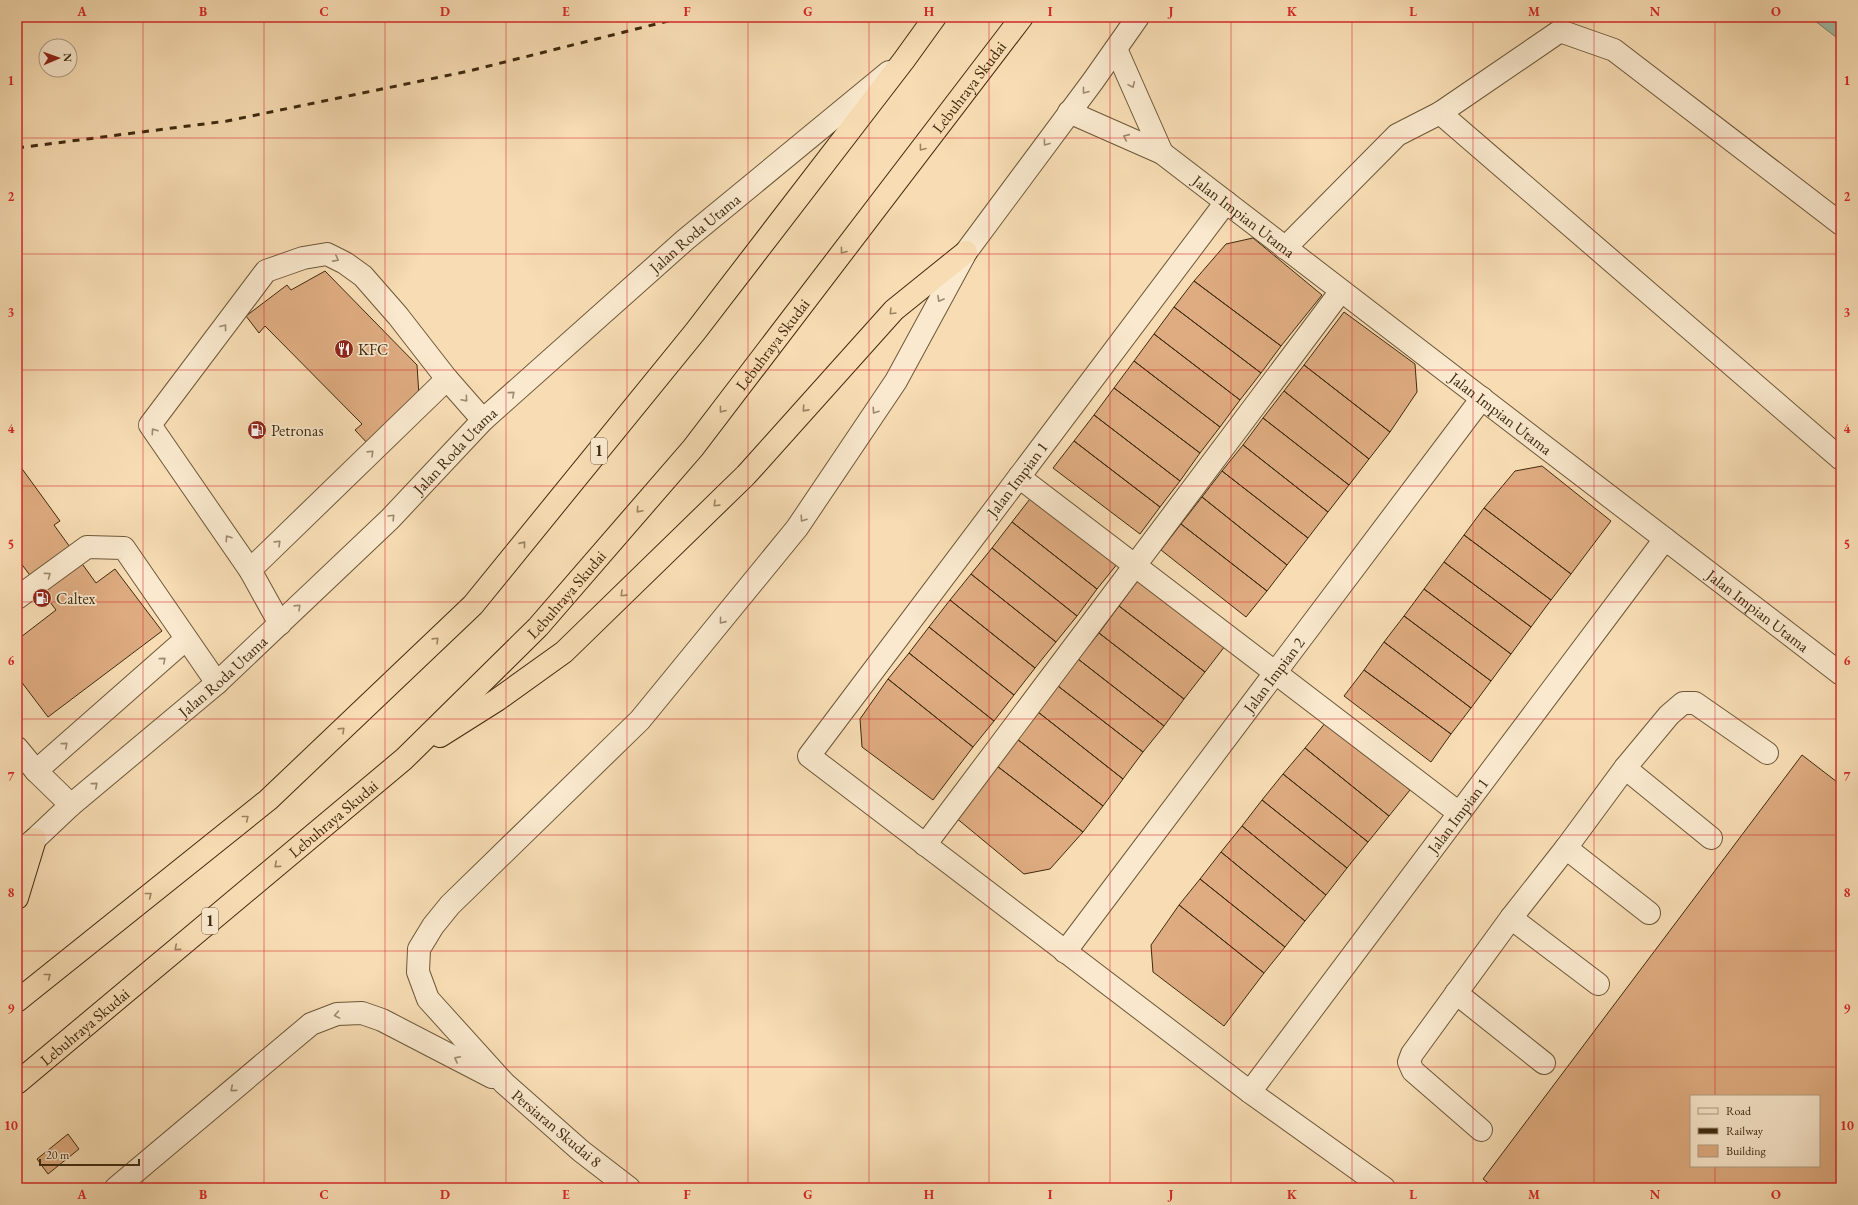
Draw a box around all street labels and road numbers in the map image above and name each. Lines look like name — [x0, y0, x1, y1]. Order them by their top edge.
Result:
street label: Lebuhraya Skudai — [927, 37, 1011, 137]
street label: Jalan Impian Utama — [1187, 169, 1300, 263]
street label: Jalan Roda Utama — [644, 188, 745, 279]
street label: Lebuhraya Skudai — [731, 294, 814, 395]
street label: Jalan Impian Utama — [1444, 366, 1557, 460]
street label: Jalan Roda Utama — [407, 402, 502, 500]
street label: Jalan Impian 1 — [981, 437, 1053, 523]
road number: 1 — [591, 438, 607, 464]
street label: Lebuhraya Skudai — [522, 546, 611, 643]
street label: Jalan Impian Utama — [1701, 563, 1814, 657]
street label: Jalan Roda Utama — [172, 630, 272, 723]
street label: Jalan Impian 2 — [1238, 633, 1310, 719]
street label: Jalan Impian 1 — [1422, 773, 1493, 859]
street label: Lebuhraya Skudai — [284, 775, 382, 862]
road number: 1 — [202, 908, 218, 934]
street label: Lebuhraya Skudai — [36, 983, 134, 1070]
street label: Persiaran Skudai 8 — [507, 1085, 606, 1172]

